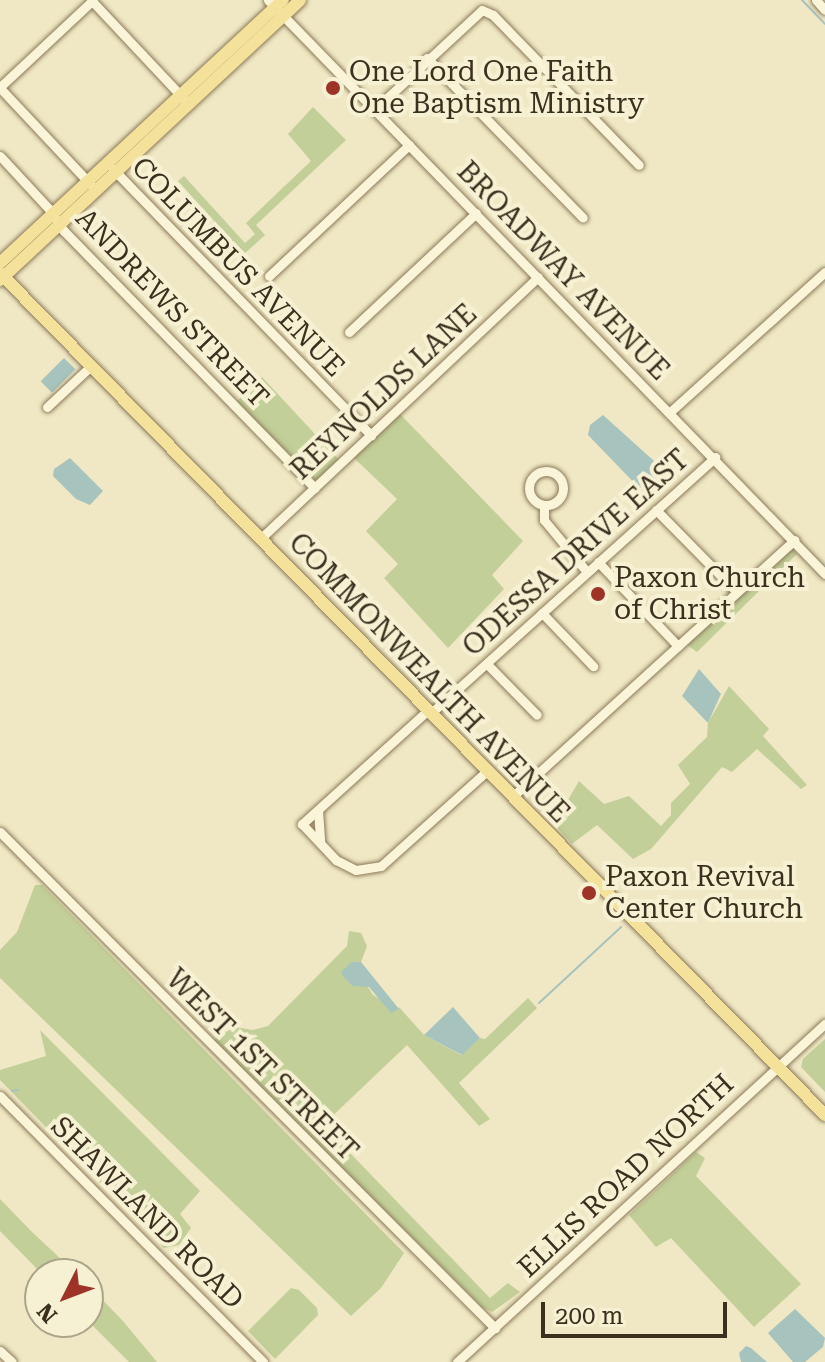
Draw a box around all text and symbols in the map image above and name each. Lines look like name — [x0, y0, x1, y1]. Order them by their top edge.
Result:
place label: One Lord One Faith One Baptism Ministry — [349, 55, 644, 121]
marker: One Lord One Faith One Baptism Ministry — [324, 79, 342, 97]
street label: COLUMBUS AVENUE — [124, 150, 352, 384]
street label: BROADWAY AVENUE — [450, 155, 676, 387]
street label: ANDREWS STREET — [68, 202, 276, 414]
street label: REYNOLDS LANE — [284, 297, 484, 487]
street label: ODESSA DRIVE EAST — [456, 443, 696, 663]
street label: COMMONWEALTH AVENUE — [282, 526, 576, 830]
place label: Paxon Church of Christ — [614, 561, 805, 627]
marker: Paxon Church of Christ — [589, 585, 607, 603]
place label: Paxon Revival Center Church — [605, 860, 803, 926]
marker: Paxon Revival Center Church — [580, 884, 598, 902]
street label: WEST 1ST STREET — [159, 962, 365, 1168]
street label: ELLIS ROAD NORTH — [511, 1067, 741, 1285]
street label: SHAWLAND ROAD — [44, 1110, 250, 1316]
north arrow — [24, 1258, 104, 1338]
scale bar — [545, 1286, 731, 1336]
text: 200 m — [555, 1302, 623, 1330]

